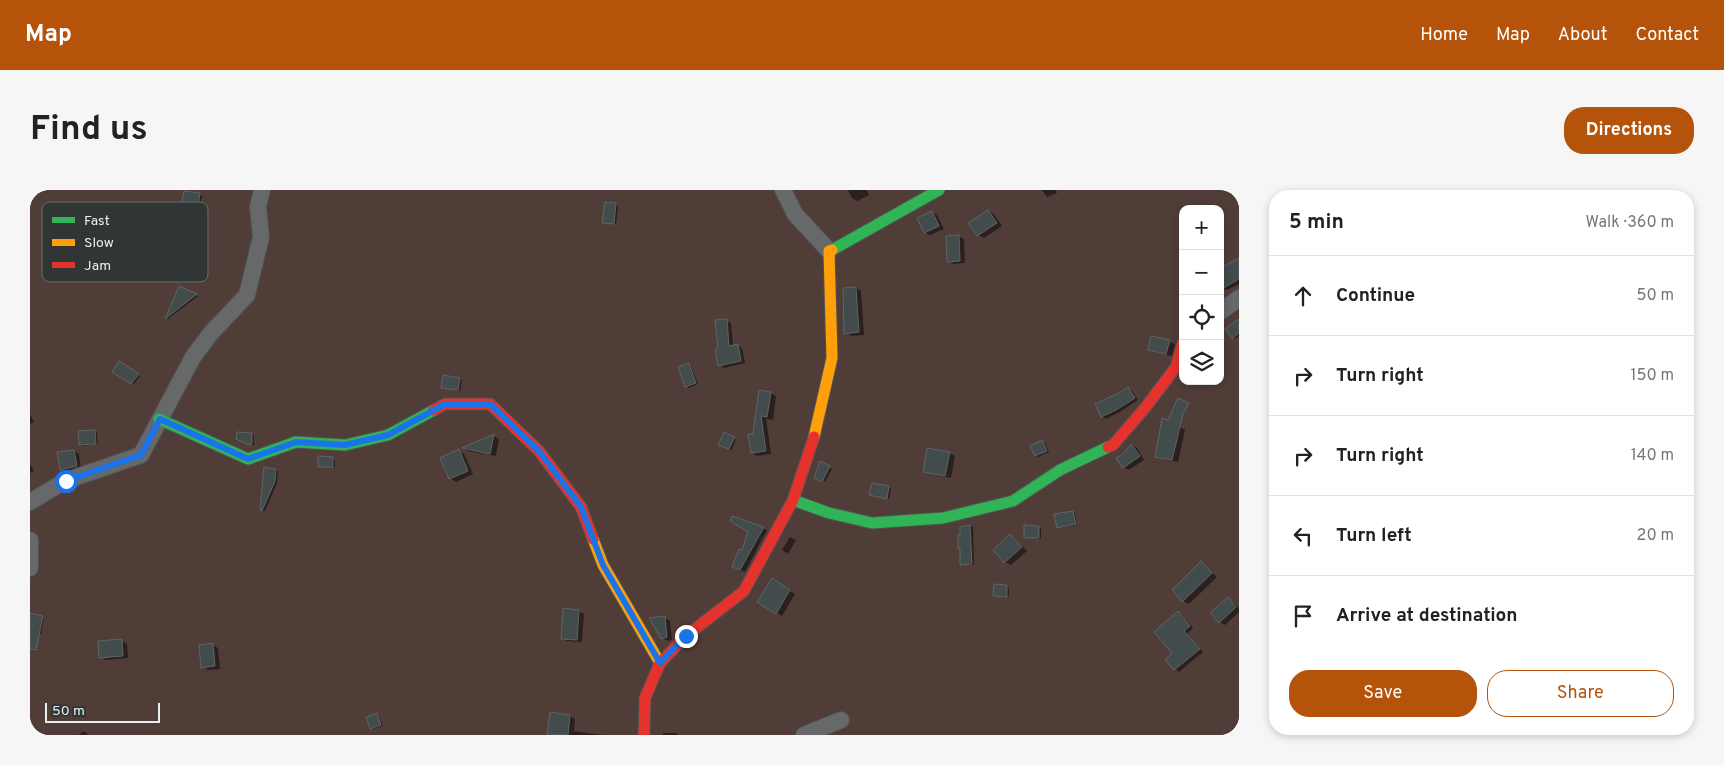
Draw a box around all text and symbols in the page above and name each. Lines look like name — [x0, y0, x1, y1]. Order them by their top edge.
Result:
text: Map — [25, 20, 72, 50]
text: Home — [1420, 24, 1468, 47]
text: Map — [1496, 24, 1530, 47]
text: About — [1558, 24, 1607, 47]
text: Contact — [1635, 24, 1699, 47]
button: Directions — [1564, 107, 1694, 154]
text: Find us — [30, 108, 148, 152]
legend — [42, 202, 208, 282]
map controls — [1179, 205, 1224, 385]
button: + — [1179, 205, 1224, 250]
text: 5 min — [1289, 209, 1344, 236]
text: Fast — [84, 213, 110, 230]
text: Walk · 360 m — [1586, 213, 1674, 233]
text: Slow — [84, 235, 114, 252]
button: − — [1179, 250, 1224, 295]
text: Jam — [84, 258, 111, 275]
icon: ahead — [1289, 282, 1317, 310]
text: Continue — [1336, 284, 1415, 308]
text: 50 m — [1637, 286, 1674, 306]
button: locate — [1179, 295, 1224, 340]
button: layers — [1179, 340, 1224, 385]
icon: right — [1289, 362, 1317, 390]
text: Turn right — [1336, 364, 1424, 388]
text: 150 m — [1631, 366, 1674, 386]
icon: right — [1289, 442, 1317, 470]
text: Turn right — [1336, 444, 1424, 468]
text: 140 m — [1631, 446, 1674, 466]
route start — [55, 470, 78, 493]
icon: left — [1289, 522, 1317, 550]
text: Turn left — [1336, 524, 1412, 548]
text: 20 m — [1637, 526, 1674, 546]
icon: arrive — [1289, 602, 1317, 630]
text: Arrive at destination — [1336, 604, 1517, 628]
route end — [675, 625, 698, 648]
button: Save — [1289, 670, 1477, 717]
button: Share — [1487, 670, 1674, 717]
scale bar — [45, 700, 160, 723]
text: 50 m — [52, 703, 85, 720]

